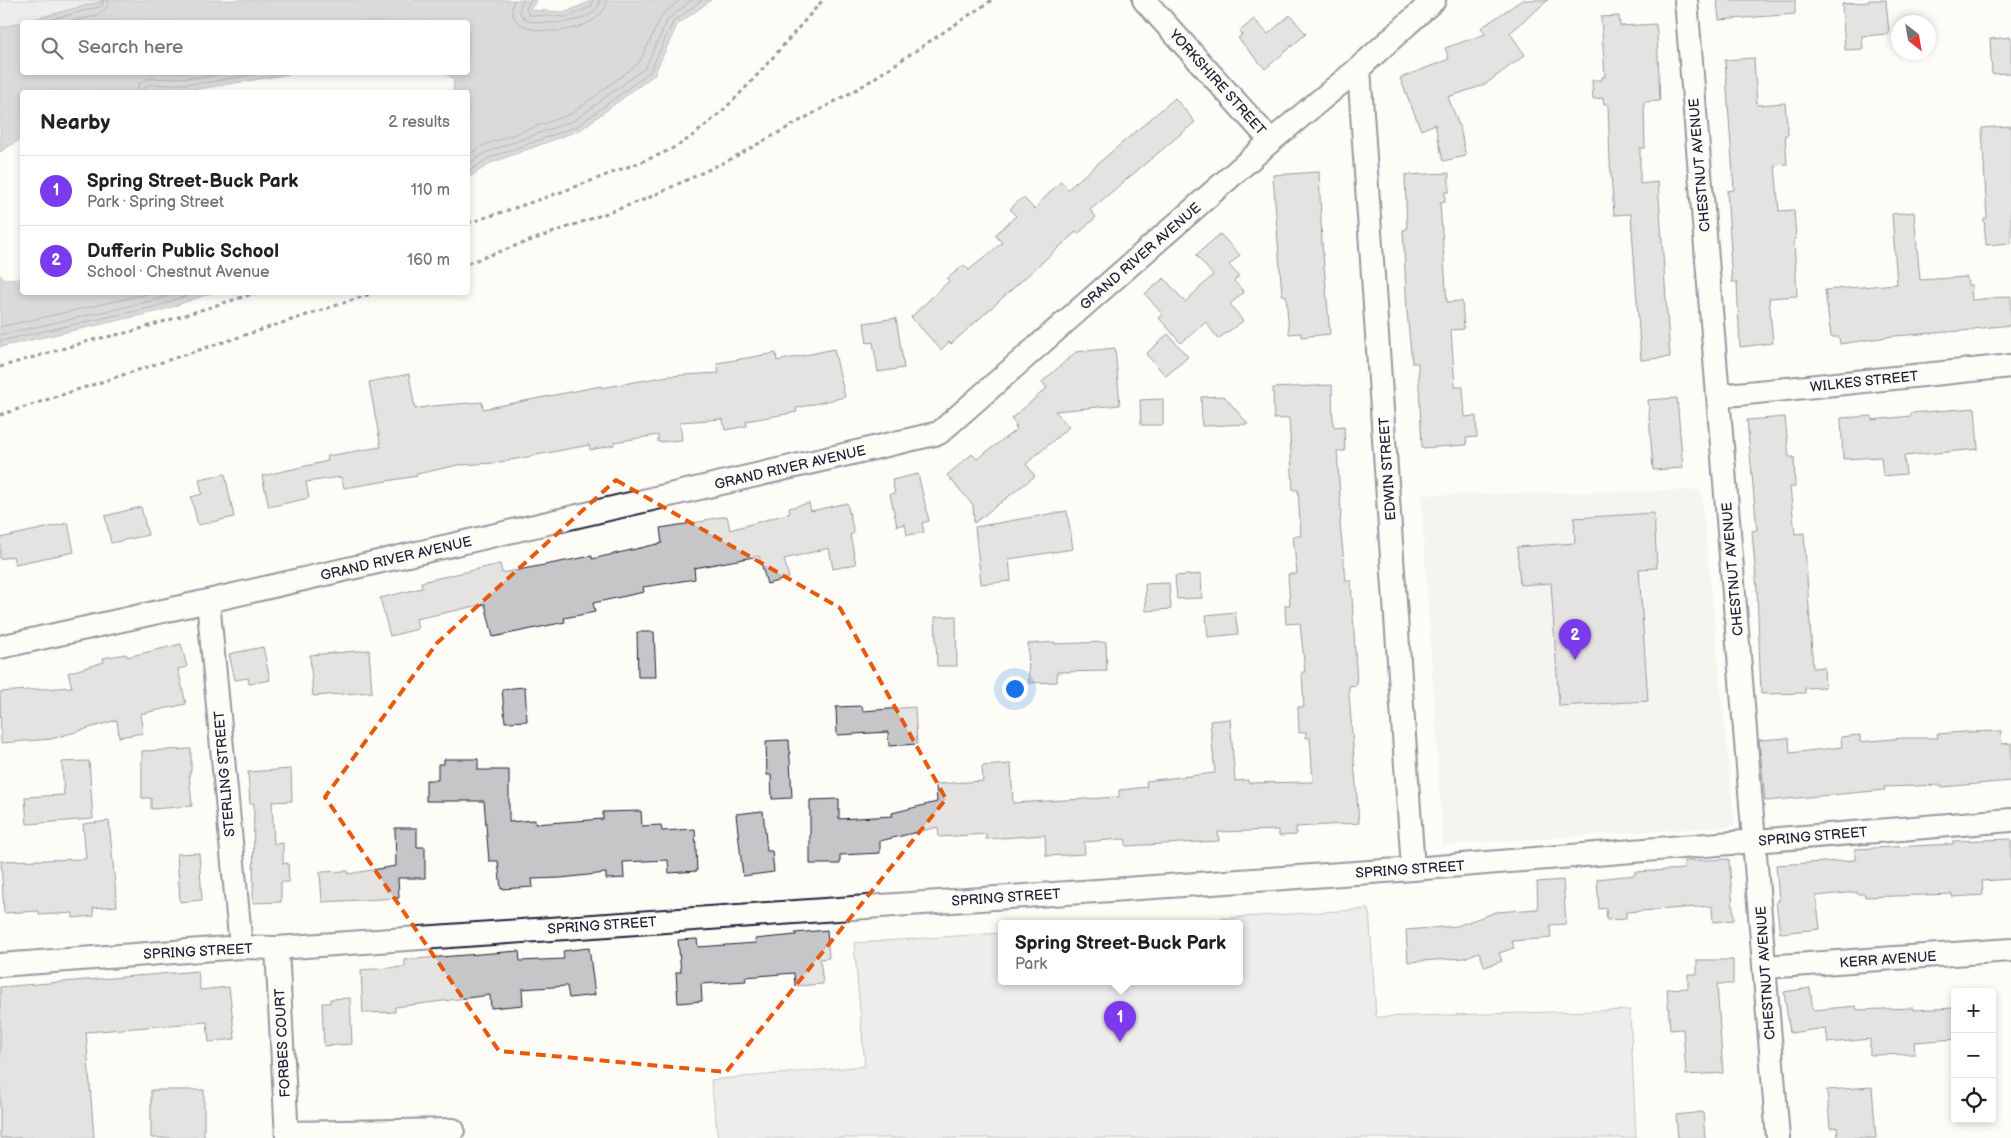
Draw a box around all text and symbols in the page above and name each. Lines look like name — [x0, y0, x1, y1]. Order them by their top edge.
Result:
north arrow — [1891, 15, 1936, 60]
search box — [20, 20, 470, 75]
street label: YORKSHIRE STREET — [1165, 25, 1270, 139]
icon: search — [38, 34, 66, 62]
text: Search here — [78, 36, 183, 59]
street label: CHESTNUT AVENUE — [1685, 97, 1714, 233]
text: Nearby — [40, 110, 110, 135]
text: 2 results — [388, 113, 450, 132]
text: Spring Street-Buck Park — [87, 170, 298, 193]
text: 1 — [53, 181, 59, 200]
text: 110 m — [411, 181, 450, 200]
text: Park · Spring Street — [87, 193, 224, 212]
street label: GRAND RIVER AVENUE — [1076, 199, 1204, 314]
text: Dufferin Public School — [87, 240, 279, 263]
text: 2 — [51, 251, 61, 270]
text: 160 m — [407, 251, 450, 270]
text: School · Chestnut Avenue — [87, 263, 270, 282]
street label: WILKES STREET — [1809, 367, 1920, 396]
street label: EDWIN STREET — [1375, 416, 1400, 521]
street label: GRAND RIVER AVENUE — [713, 442, 867, 493]
street label: CHESTNUT AVENUE — [1718, 501, 1747, 637]
street label: GRAND RIVER AVENUE — [319, 533, 473, 584]
pin: 2 — [1559, 619, 1591, 660]
your location — [1002, 676, 1028, 702]
street label: STERLING STREET — [210, 710, 238, 838]
street label: SPRING STREET — [1758, 823, 1869, 850]
street label: SPRING STREET — [1355, 857, 1466, 882]
street label: SPRING STREET — [951, 885, 1062, 910]
street label: CHESTNUT AVENUE — [1752, 905, 1779, 1041]
street label: SPRING STREET — [547, 913, 658, 938]
popup — [998, 920, 1243, 985]
text: Spring Street-Buck Park — [1015, 932, 1226, 955]
street label: SPRING STREET — [143, 940, 254, 963]
street label: KERR AVENUE — [1839, 948, 1937, 971]
text: Park — [1015, 955, 1047, 974]
street label: FORBES COURT — [271, 987, 294, 1098]
map controls — [1951, 988, 1996, 1123]
button: + — [1951, 988, 1996, 1033]
pin: 1 — [1104, 1001, 1136, 1042]
button: − — [1951, 1033, 1996, 1078]
button: locate — [1951, 1078, 1996, 1123]

